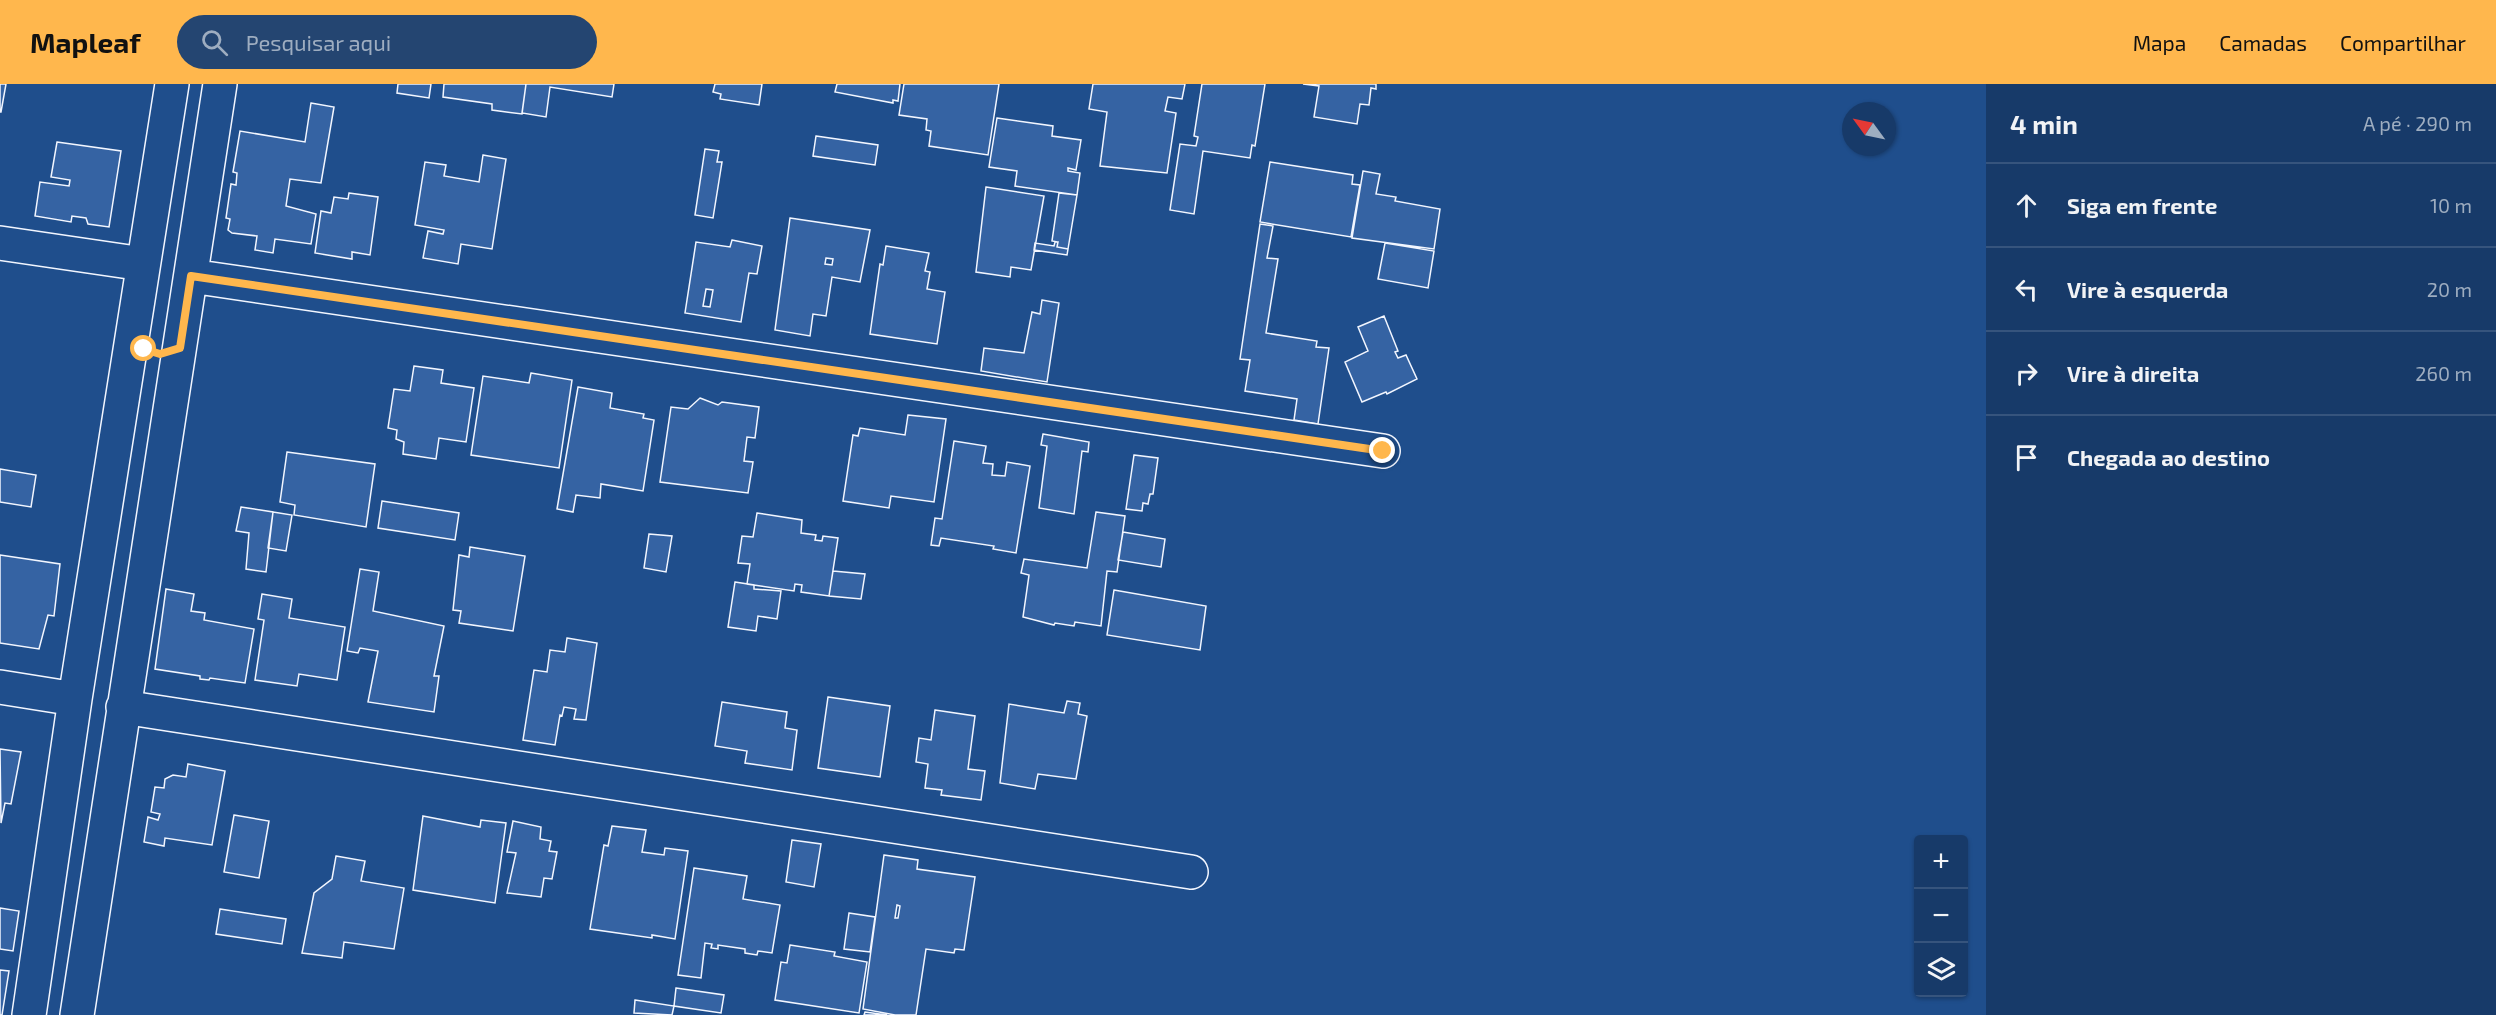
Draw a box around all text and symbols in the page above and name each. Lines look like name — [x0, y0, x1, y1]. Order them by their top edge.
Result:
search box — [177, 15, 597, 69]
text: Mapleaf — [30, 25, 141, 59]
icon: search — [198, 26, 231, 59]
text: Pesquisar aqui — [246, 29, 391, 55]
text: Mapa — [2133, 30, 2186, 55]
text: Camadas — [2219, 30, 2307, 55]
text: Compartilhar — [2340, 30, 2466, 55]
north arrow — [1842, 102, 1896, 156]
text: 4 min — [2010, 108, 2078, 139]
text: A pé · 290 m — [2363, 111, 2472, 135]
icon: ahead — [2010, 189, 2043, 222]
text: Siga em frente — [2067, 192, 2217, 218]
text: 10 m — [2430, 193, 2472, 217]
icon: left — [2010, 273, 2043, 306]
text: Vire à esquerda — [2067, 276, 2228, 302]
text: 20 m — [2427, 277, 2472, 301]
route start — [130, 335, 156, 361]
icon: right — [2010, 357, 2043, 390]
text: Vire à direita — [2067, 360, 2199, 386]
text: 260 m — [2415, 361, 2472, 385]
route end — [1369, 437, 1395, 463]
icon: arrive — [2010, 441, 2043, 474]
text: Chegada ao destino — [2067, 444, 2270, 470]
map controls — [1914, 835, 1968, 997]
button: + — [1914, 835, 1968, 889]
button: − — [1914, 889, 1968, 943]
button: layers — [1914, 943, 1968, 997]

